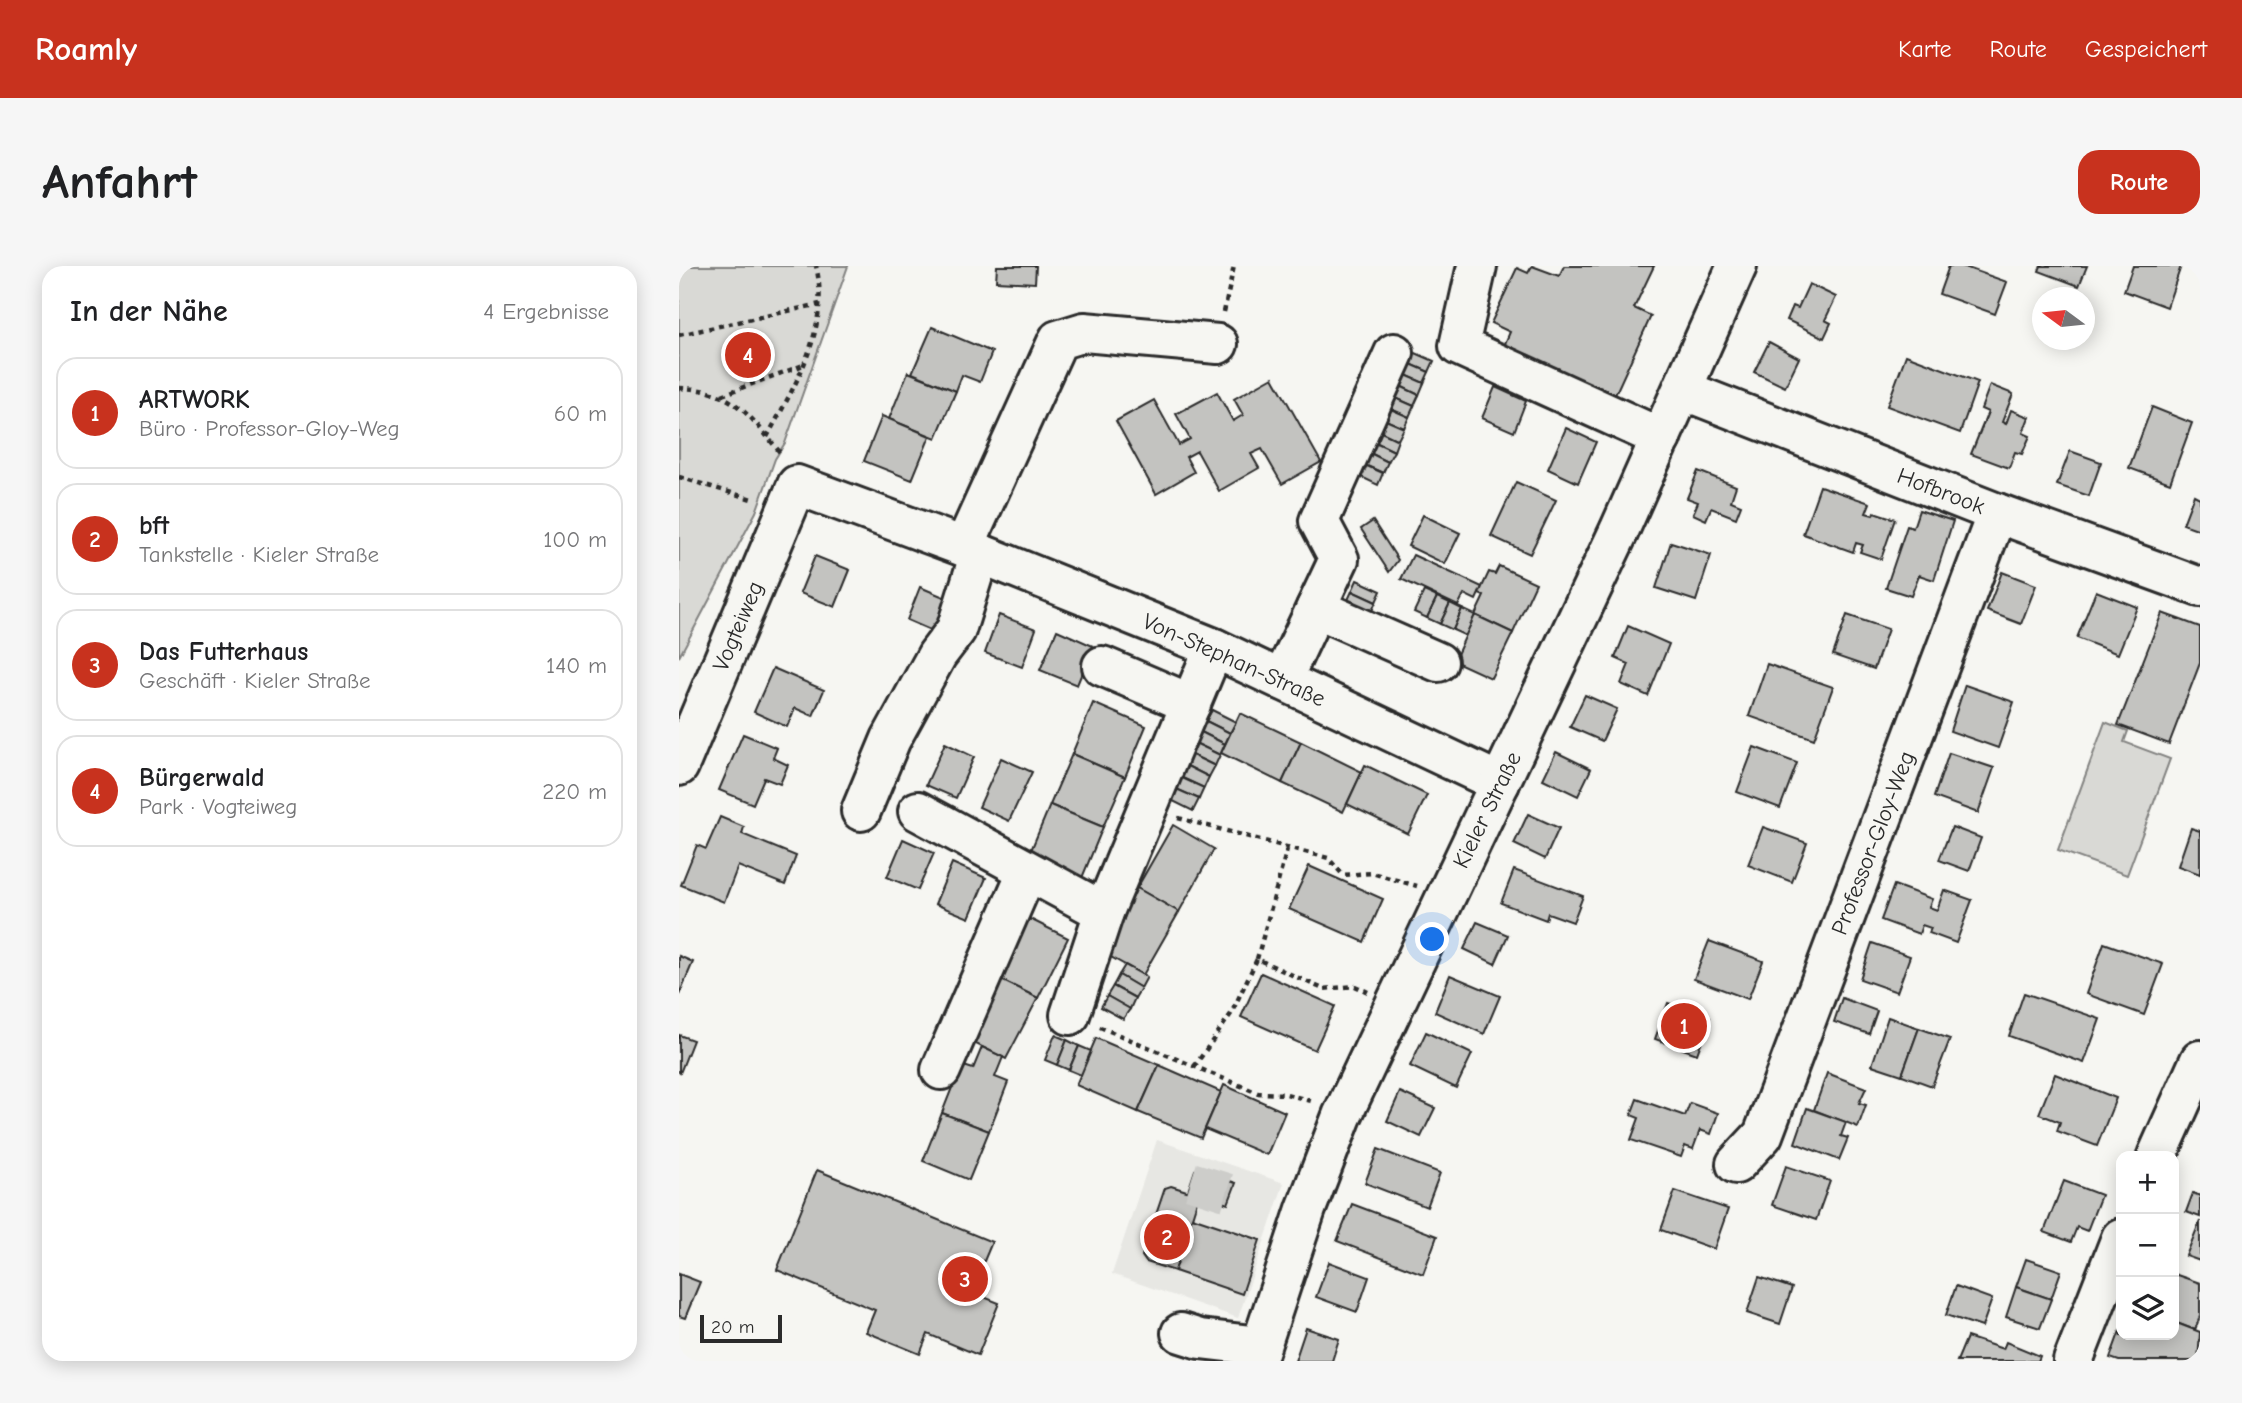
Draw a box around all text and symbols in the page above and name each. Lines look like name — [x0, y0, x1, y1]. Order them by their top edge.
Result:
text: Roamly — [35, 30, 137, 68]
text: Karte — [1898, 35, 1952, 63]
text: Route — [1990, 35, 2047, 63]
text: Gespeichert — [2085, 35, 2207, 63]
button: Route — [2078, 150, 2200, 214]
text: Anfahrt — [42, 154, 197, 210]
north arrow — [2032, 287, 2095, 350]
text: In der Nähe — [70, 294, 228, 329]
text: 4 Ergebnisse — [483, 298, 609, 325]
pin: 4 — [725, 329, 771, 381]
text: ARTWORK — [139, 385, 250, 415]
text: 1 — [90, 400, 100, 427]
text: 60 m — [554, 400, 607, 427]
text: Büro · Professor-Gloy-Weg — [139, 415, 400, 442]
street label: Hofbrook — [1893, 462, 1989, 520]
text: bft — [139, 511, 169, 541]
text: 2 — [89, 526, 101, 553]
text: 100 m — [543, 526, 607, 553]
text: Tankstelle · Kieler Straße — [139, 541, 379, 568]
street label: Vogteiweg — [707, 577, 769, 675]
street label: Von-Stephan-Straße — [1139, 608, 1329, 712]
text: Das Futterhaus — [139, 637, 308, 667]
text: 3 — [89, 652, 101, 679]
text: 140 m — [546, 652, 607, 679]
text: Geschäft · Kieler Straße — [139, 667, 371, 694]
street label: Kieler Straße — [1447, 747, 1527, 873]
street label: Professor-Gloy-Weg — [1826, 747, 1920, 939]
text: Bürgerwald — [139, 763, 265, 793]
text: 4 — [90, 778, 100, 805]
text: 220 m — [542, 778, 607, 805]
text: Park · Vogteiweg — [139, 793, 297, 820]
your location — [1415, 922, 1449, 956]
pin: 1 — [1661, 1000, 1707, 1052]
map controls — [2116, 1151, 2179, 1340]
button: + — [2116, 1151, 2179, 1214]
pin: 2 — [1144, 1211, 1190, 1263]
button: − — [2116, 1214, 2179, 1277]
pin: 3 — [942, 1253, 988, 1305]
button: layers — [2116, 1277, 2179, 1340]
scale bar — [700, 1312, 782, 1344]
text: 20 m — [711, 1316, 755, 1338]

